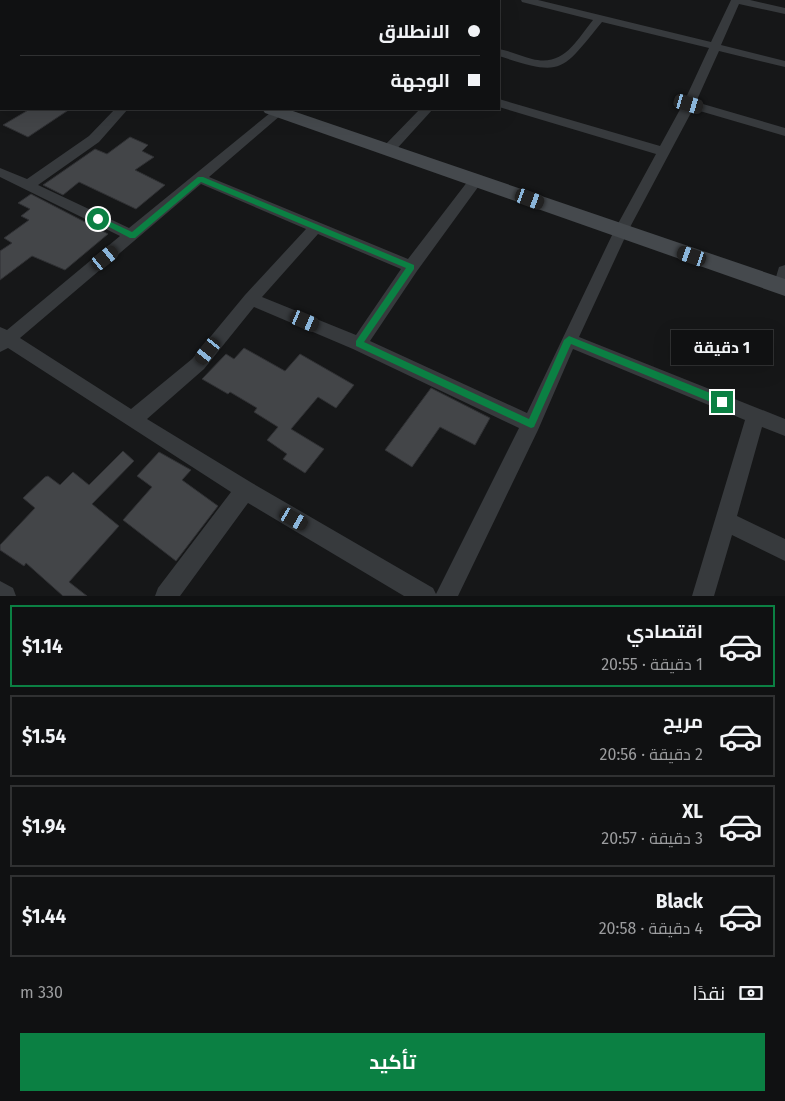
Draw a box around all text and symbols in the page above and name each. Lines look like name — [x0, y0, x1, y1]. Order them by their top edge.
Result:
text: الانطلاق — [379, 20, 450, 43]
text: الوجهة — [390, 69, 450, 92]
car — [672, 93, 705, 115]
car — [513, 187, 546, 211]
route start — [87, 208, 109, 230]
car — [88, 243, 121, 273]
car — [675, 244, 708, 268]
car — [288, 308, 321, 334]
callout: 1 دقيقة — [671, 330, 773, 364]
car — [192, 335, 223, 367]
text: 1 دقيقة — [694, 338, 750, 357]
route end — [711, 391, 733, 413]
car — [277, 505, 310, 533]
text: اقتصادي — [627, 620, 703, 643]
icon: car — [718, 624, 763, 669]
text: $1.14 — [22, 635, 63, 658]
text: 1 دقيقة · 20:55 — [601, 655, 703, 674]
text: مريح — [663, 710, 703, 733]
icon: car — [718, 714, 763, 759]
text: $1.54 — [22, 725, 66, 748]
text: 2 دقيقة · 20:56 — [600, 745, 703, 764]
text: XL — [682, 800, 703, 823]
icon: car — [718, 804, 763, 849]
text: $1.94 — [22, 815, 66, 838]
text: 3 دقيقة · 20:57 — [601, 829, 703, 848]
text: Black — [656, 890, 703, 913]
icon: car — [718, 894, 763, 939]
text: $1.44 — [22, 905, 66, 928]
text: 4 دقيقة · 20:58 — [599, 919, 703, 938]
icon: cash — [737, 979, 765, 1007]
text: نقدًا — [693, 982, 725, 1005]
text: 330 m — [20, 983, 63, 1002]
button: تأكيد — [20, 1033, 765, 1091]

